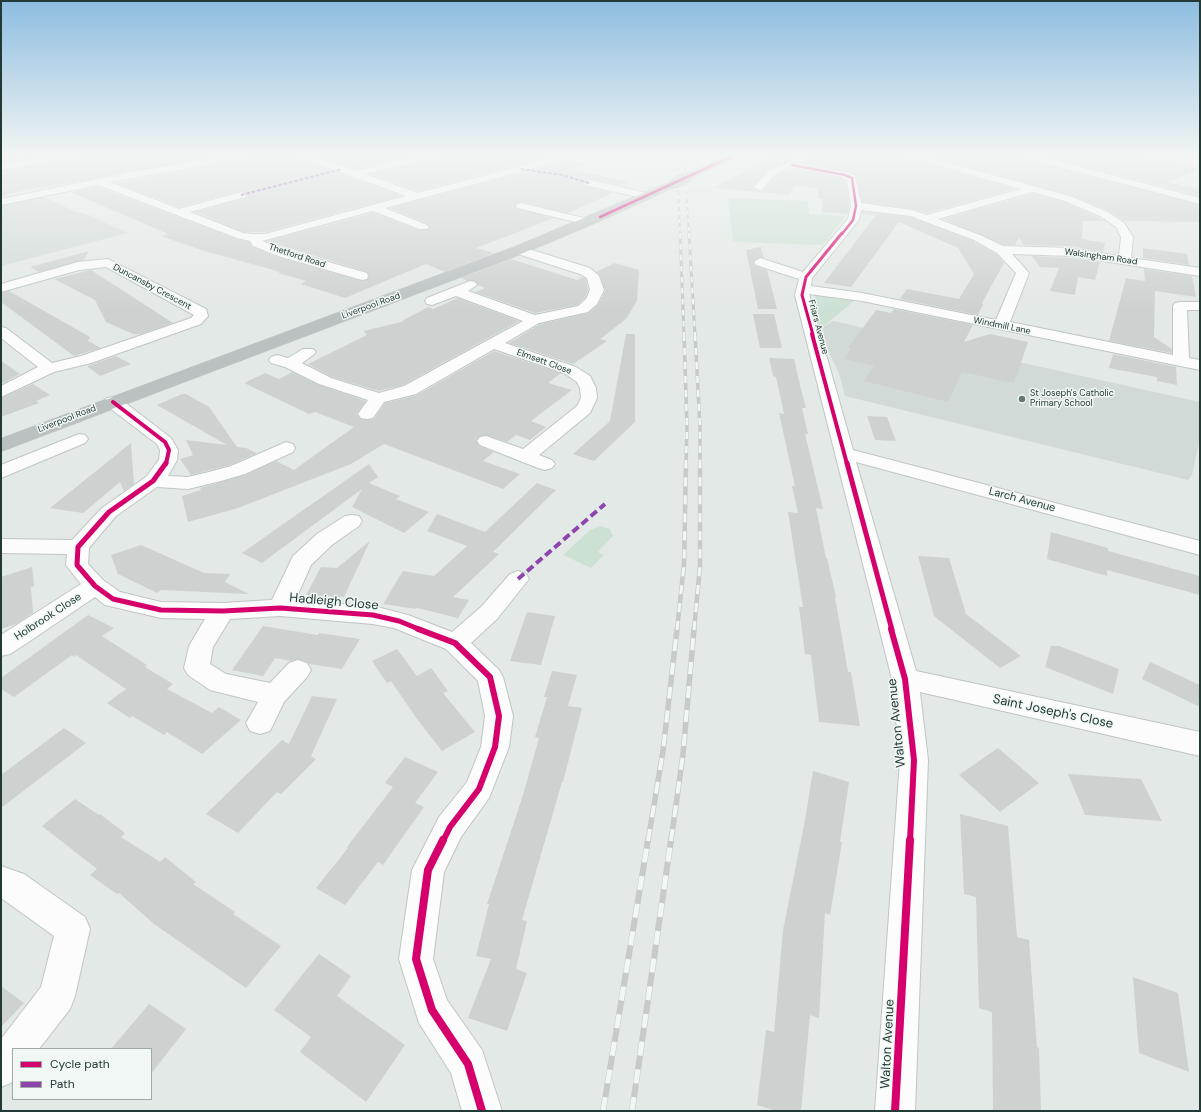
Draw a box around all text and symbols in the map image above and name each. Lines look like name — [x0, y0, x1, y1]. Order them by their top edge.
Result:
street label: Thetford Road — [267, 242, 327, 270]
street label: Walsingham Road — [1064, 247, 1138, 267]
street label: Duncansby Crescent — [111, 262, 193, 312]
street label: Liverpool Road — [340, 290, 402, 322]
street label: Friars Avenue — [806, 299, 830, 355]
street label: Windmill Lane — [972, 315, 1032, 337]
street label: Elmsett Close — [515, 347, 573, 377]
place label: St Joseph's Catholic Primary School — [1030, 389, 1114, 410]
marker: St Joseph's Catholic Primary School — [1017, 394, 1027, 404]
street label: Liverpool Road — [36, 403, 98, 435]
street label: Larch Avenue — [987, 485, 1057, 515]
street label: Holbrook Close — [12, 590, 84, 644]
street label: Hadleigh Close — [289, 590, 379, 614]
street label: Walton Avenue — [885, 678, 909, 768]
street label: Saint Joseph's Close — [991, 692, 1115, 732]
street label: Walton Avenue — [878, 999, 898, 1089]
legend — [12, 1048, 152, 1100]
text: Cycle path — [50, 1056, 110, 1072]
text: Path — [50, 1076, 75, 1092]

